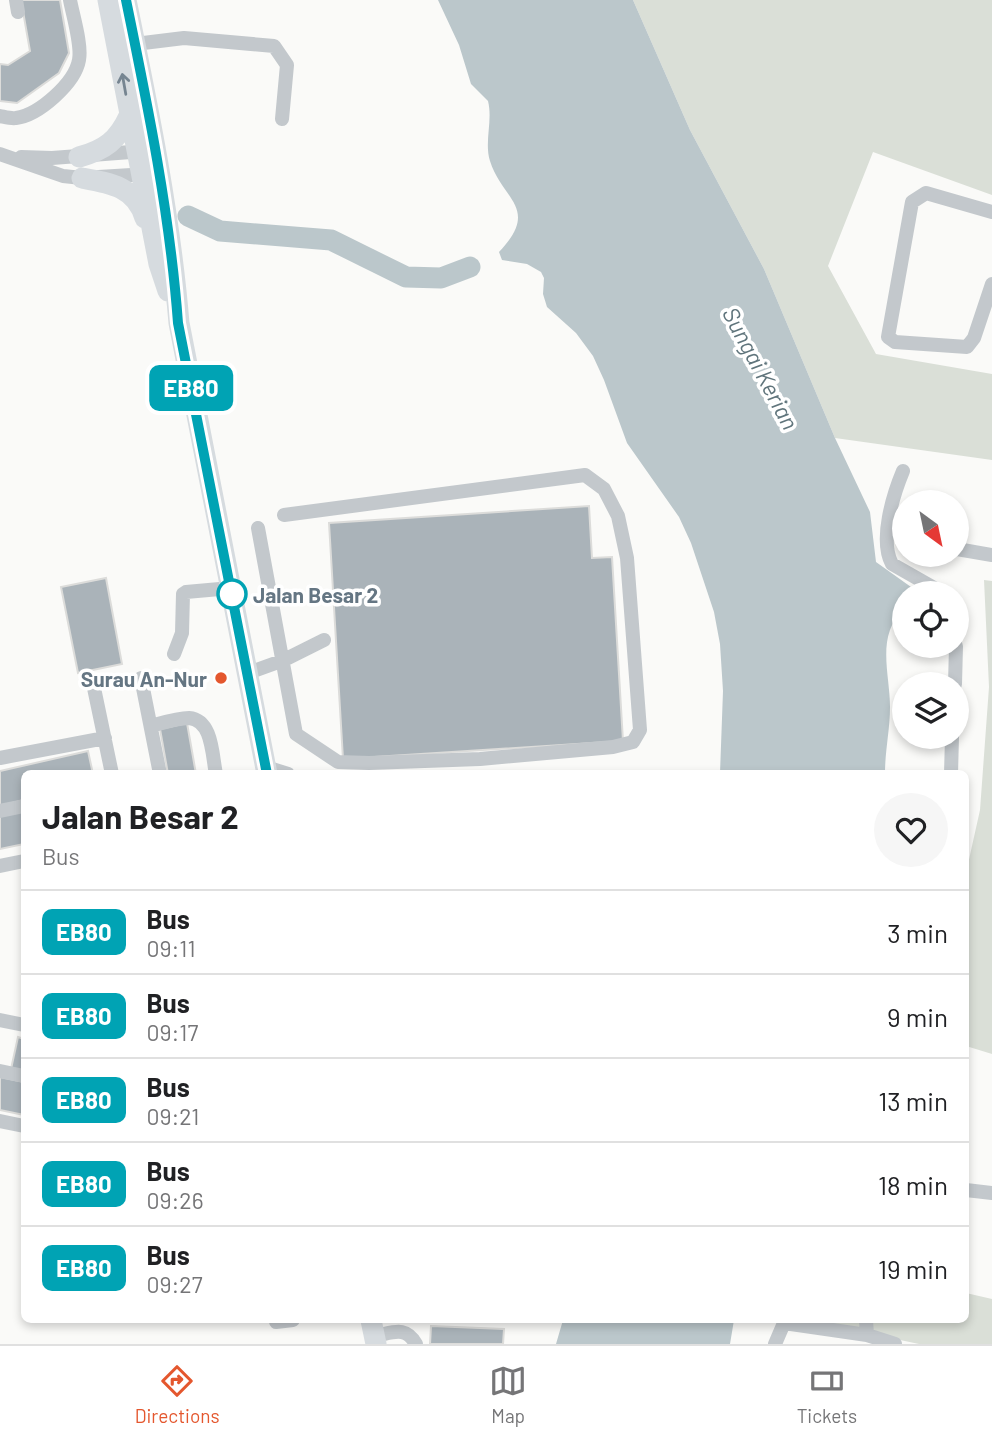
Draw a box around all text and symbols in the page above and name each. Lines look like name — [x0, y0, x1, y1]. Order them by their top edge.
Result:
one-way arrow — [117, 74, 130, 96]
water label: Sungai Kerian — [717, 302, 805, 434]
line badge: EB80 — [142, 365, 240, 411]
text: EB80 — [163, 373, 219, 402]
north arrow — [892, 490, 970, 567]
map controls — [892, 490, 969, 749]
marker: Jalan Besar 2 — [217, 579, 247, 609]
button: locate — [892, 581, 969, 658]
place label: Jalan Besar 2 — [253, 582, 378, 607]
place label: Surau An-Nur — [81, 666, 207, 691]
marker: Surau An-Nur — [213, 670, 229, 686]
button: layers — [892, 672, 969, 749]
button: heart — [874, 793, 948, 867]
text: Jalan Besar 2 — [42, 796, 239, 836]
text: Bus — [42, 842, 80, 870]
text: Bus — [147, 903, 190, 934]
text: EB80 — [56, 917, 112, 946]
text: 3 min — [887, 917, 948, 948]
text: 09:11 — [147, 934, 196, 962]
text: Bus — [147, 987, 190, 1018]
text: EB80 — [56, 1001, 112, 1030]
text: 9 min — [887, 1001, 948, 1032]
text: 09:17 — [147, 1018, 198, 1046]
text: Bus — [147, 1071, 190, 1102]
text: EB80 — [56, 1085, 112, 1114]
text: 13 min — [878, 1085, 948, 1116]
text: 09:21 — [147, 1102, 199, 1130]
text: Bus — [147, 1155, 190, 1186]
text: EB80 — [56, 1169, 112, 1198]
text: 18 min — [878, 1169, 948, 1200]
text: 09:26 — [147, 1186, 204, 1214]
text: Bus — [147, 1239, 190, 1270]
text: EB80 — [56, 1253, 112, 1282]
text: 19 min — [878, 1253, 948, 1284]
text: 09:27 — [147, 1270, 203, 1298]
tab: Directions — [135, 1362, 220, 1427]
tab: Map — [489, 1362, 527, 1427]
tab: Tickets — [797, 1362, 857, 1427]

